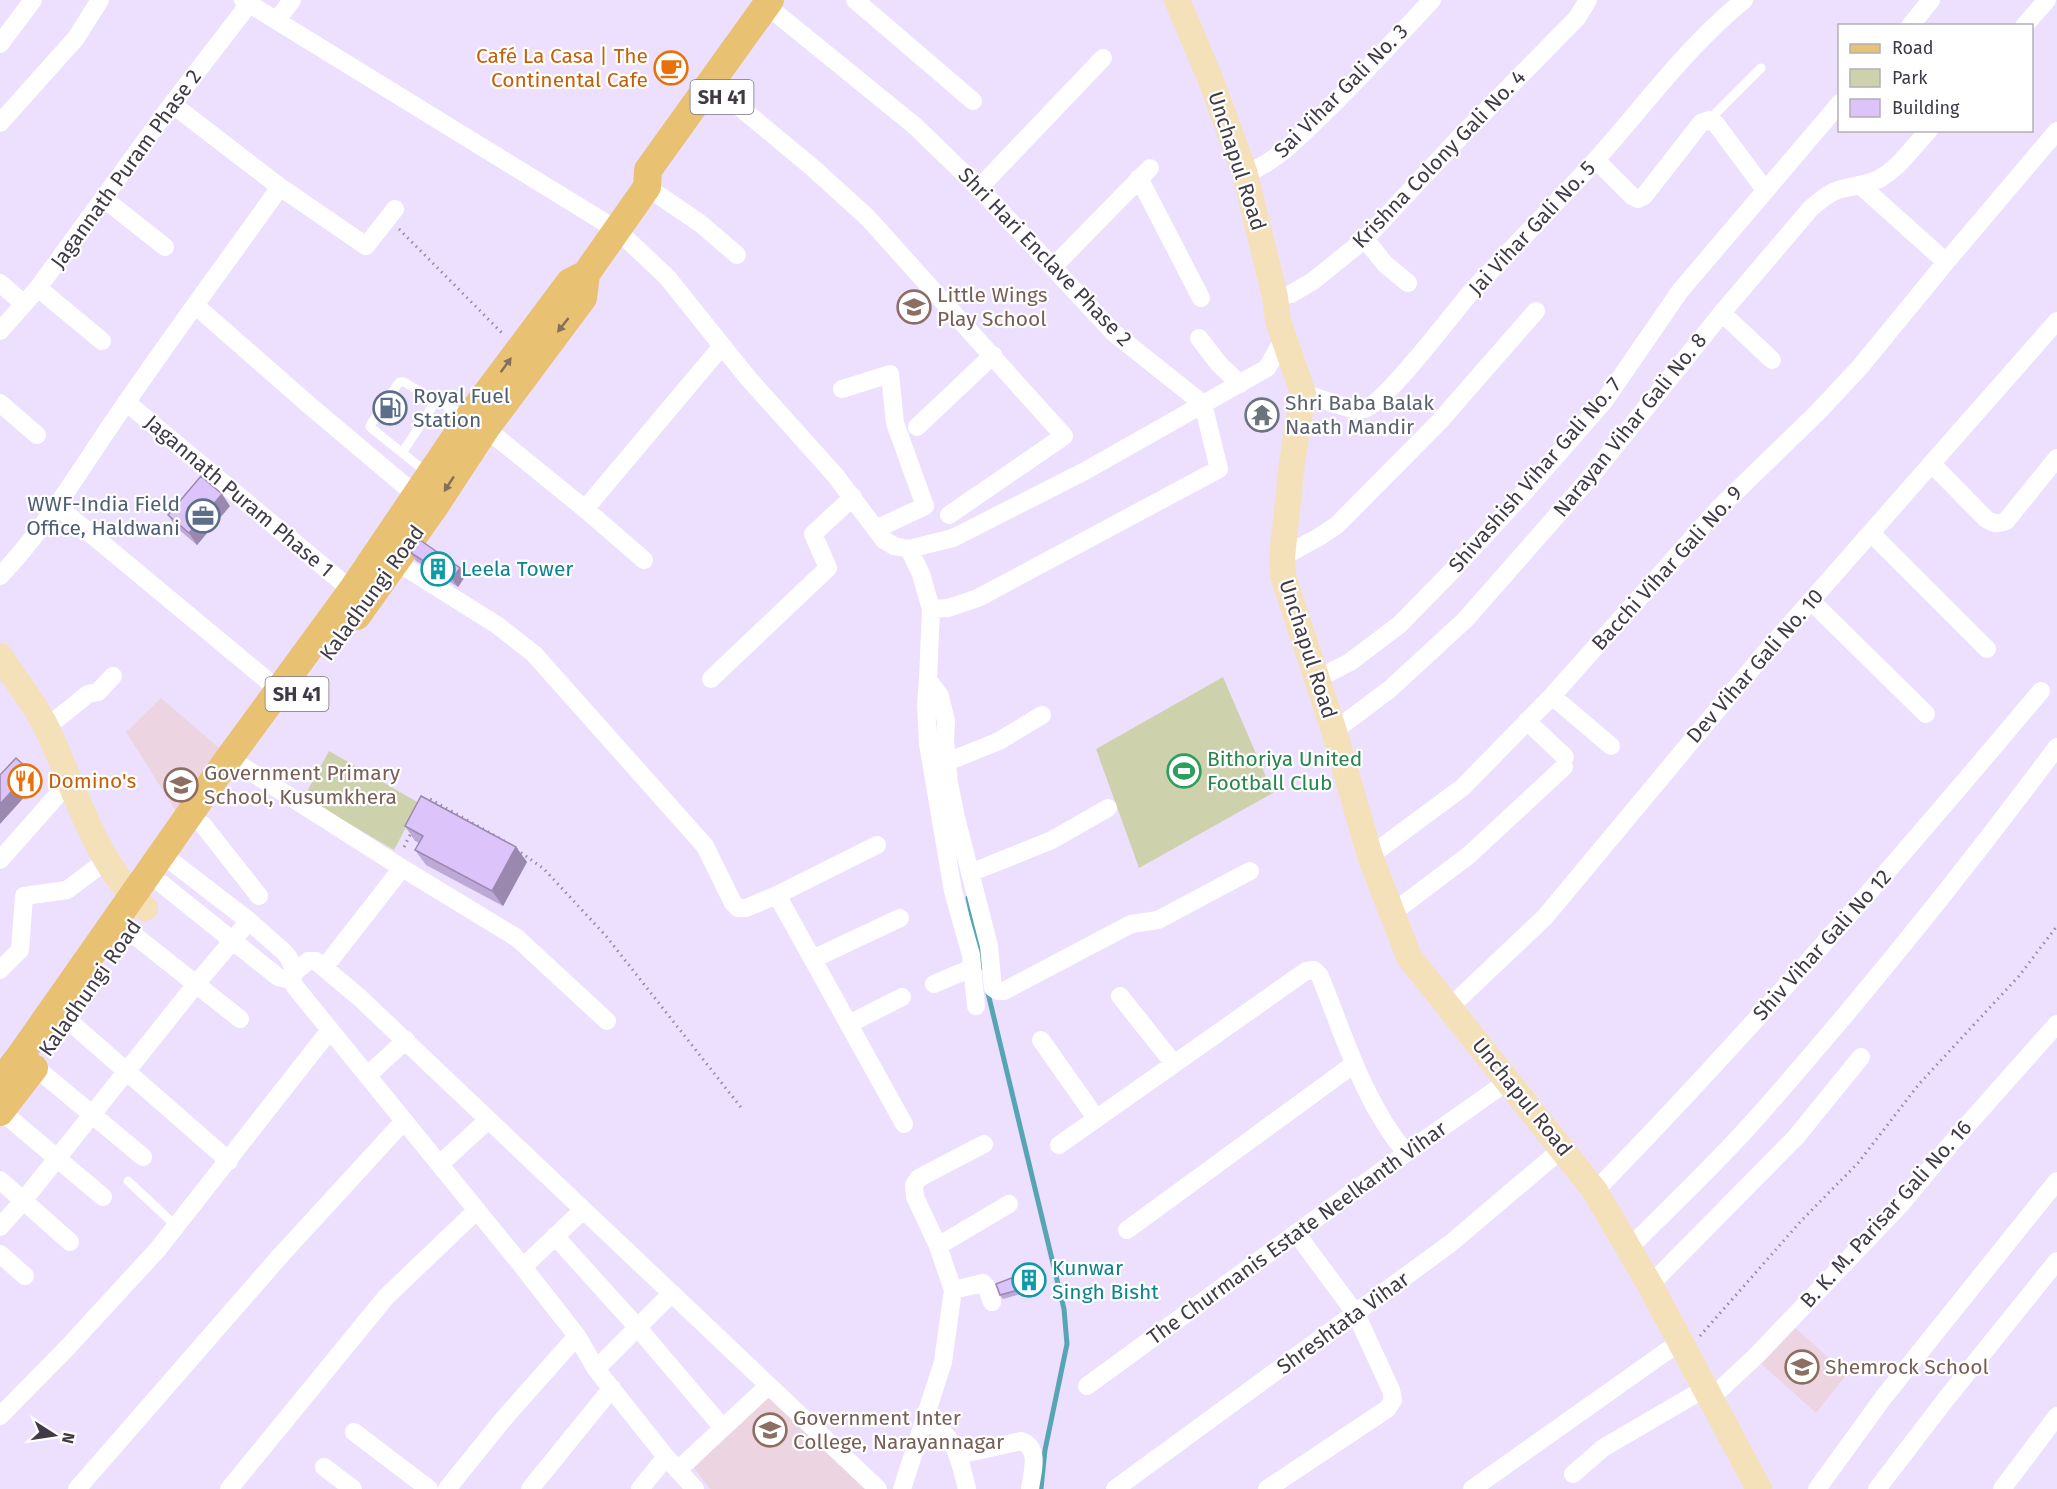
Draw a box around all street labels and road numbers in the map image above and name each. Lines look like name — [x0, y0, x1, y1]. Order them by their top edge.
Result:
street label: Sai Vihar Gali No. 3 — [1269, 19, 1413, 163]
street label: Jagannath Puram Phase 2 — [45, 64, 207, 274]
street label: Krishna Colony Gali No. 4 — [1347, 64, 1531, 254]
road number: SH 41 — [690, 80, 754, 114]
street label: Unchapul Road — [1202, 88, 1272, 234]
street label: Jai Vihar Gali No. 5 — [1463, 156, 1601, 300]
street label: Shri Hari Enclave Phase 2 — [953, 162, 1137, 352]
street label: Narayan Vihar Gali No. 8 — [1548, 328, 1712, 522]
street label: Shivashish Vihar Gali No. 7 — [1443, 372, 1627, 578]
street label: Jagannath Puram Phase 1 — [139, 409, 339, 583]
street label: Bacchi Vihar Gali No. 9 — [1586, 480, 1748, 656]
street label: Kaladhungi Road — [314, 520, 430, 666]
street label: Unchapul Road — [1273, 576, 1343, 722]
street label: Dev Vihar Gali No. 10 — [1681, 584, 1829, 748]
road number: SH 41 — [266, 677, 328, 711]
street label: Shiv Vihar Gali No 12 — [1747, 864, 1897, 1026]
street label: Kaladhungi Road — [33, 915, 147, 1061]
street label: Unchapul Road — [1466, 1033, 1578, 1161]
street label: B. K. M. Parisar Gali No. 16 — [1795, 1115, 1977, 1313]
street label: The Churmanis Estate Neelkanth Vihar — [1142, 1116, 1452, 1350]
street label: Shreshtata Vihar — [1272, 1266, 1414, 1380]

